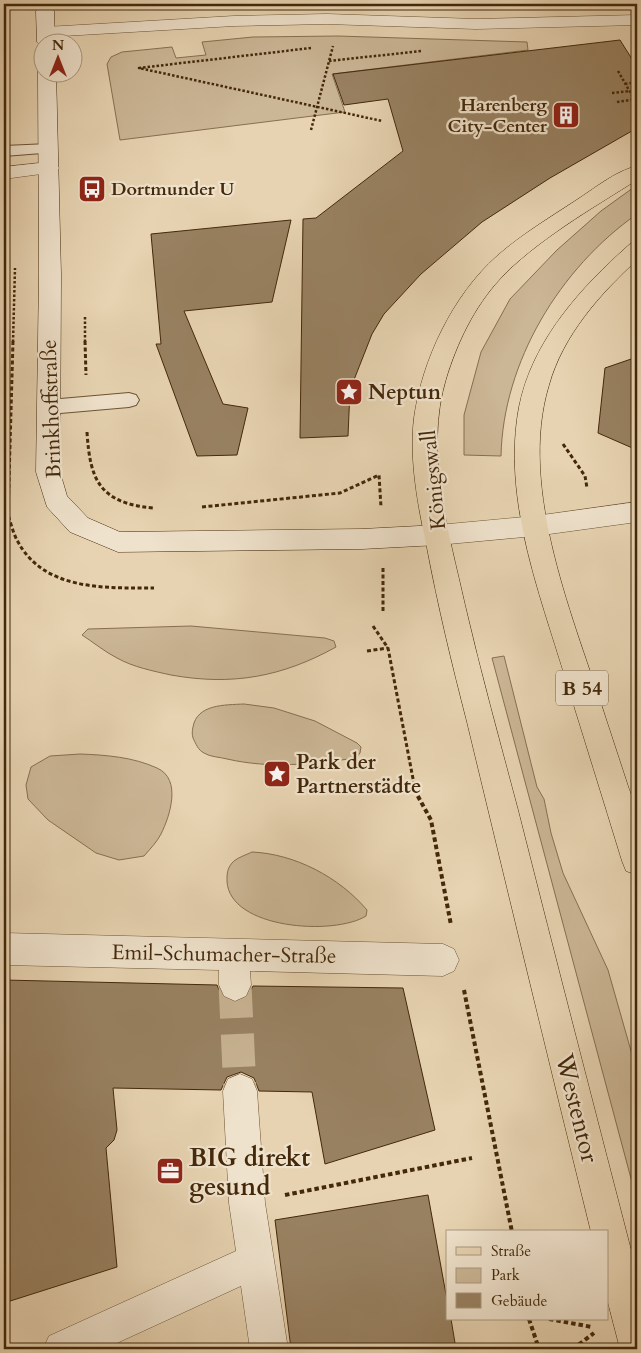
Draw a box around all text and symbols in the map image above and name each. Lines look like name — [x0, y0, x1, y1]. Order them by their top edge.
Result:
north arrow — [32, 32, 82, 82]
text: N — [52, 36, 64, 55]
place label: Harenberg City-Center — [448, 93, 548, 139]
building icon: Harenberg City-Center — [551, 100, 581, 130]
bus stop icon: Dortmunder U — [77, 174, 107, 204]
place label: Dortmunder U — [111, 177, 235, 202]
street label: Brinkhoffstraße — [35, 339, 68, 479]
place icon: Neptun — [334, 377, 364, 407]
place label: Neptun — [368, 378, 442, 407]
street label: Königswall — [414, 429, 453, 531]
road number: B 54 — [556, 670, 608, 706]
place label: Park der Partnerstädte — [296, 748, 421, 801]
place icon: Park der Partnerstädte — [262, 759, 292, 789]
street label: Emil-Schumacher-Straße — [111, 938, 337, 971]
street label: Westentor — [547, 1049, 607, 1167]
place label: BIG direkt gesund — [189, 1141, 310, 1204]
office icon: BIG direkt gesund — [155, 1156, 185, 1186]
legend — [446, 1230, 608, 1320]
text: Straße — [491, 1241, 531, 1261]
text: Park — [491, 1265, 520, 1285]
text: Gebäude — [491, 1291, 548, 1311]

